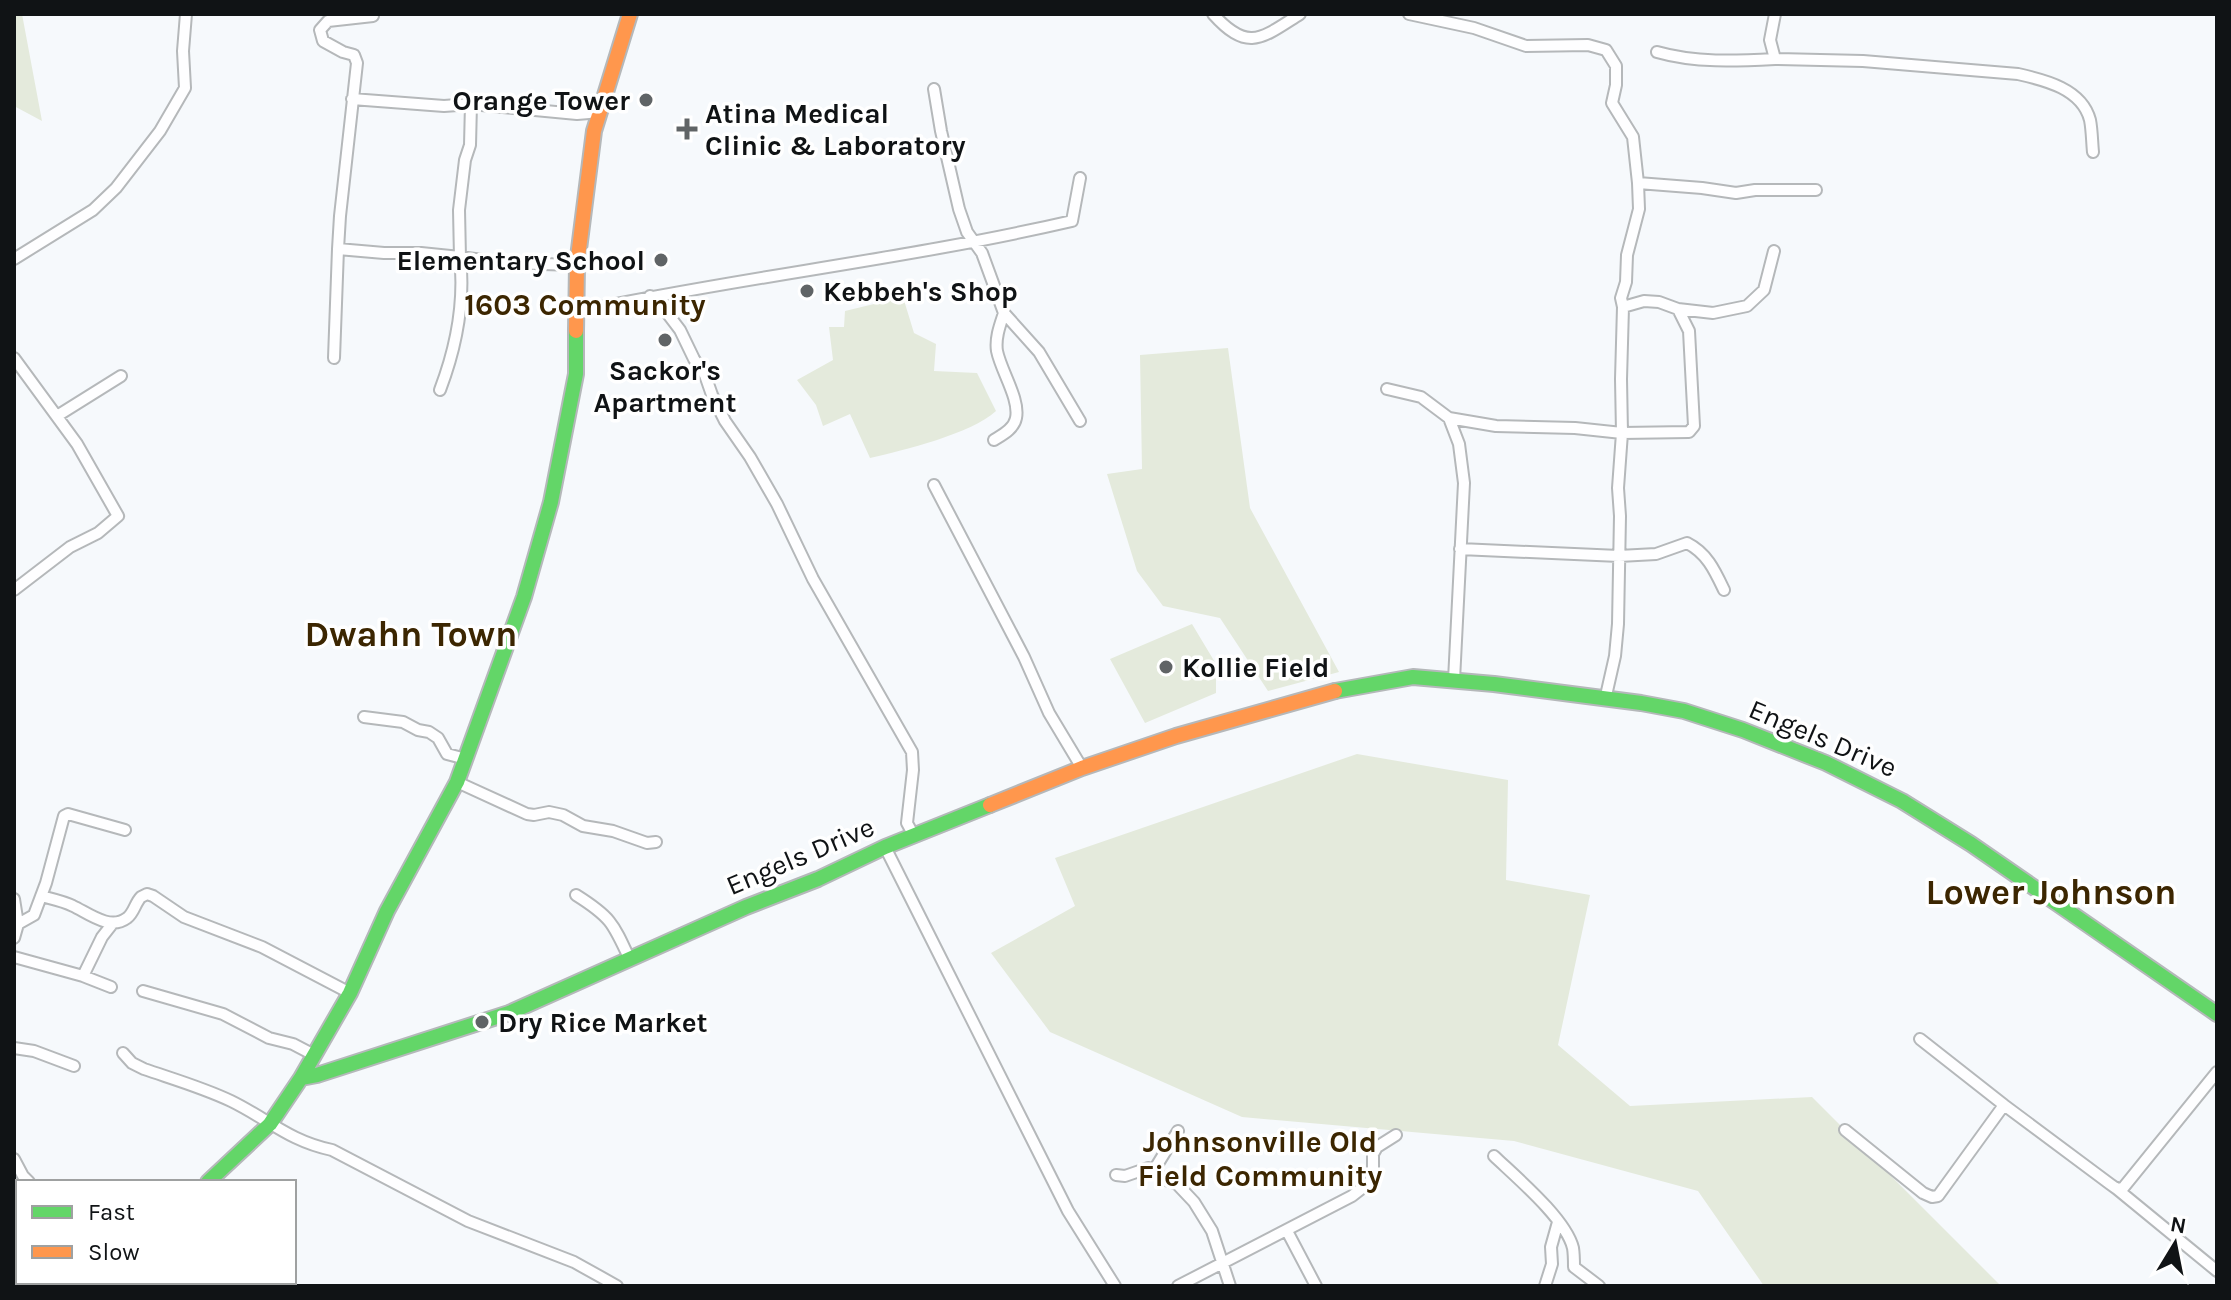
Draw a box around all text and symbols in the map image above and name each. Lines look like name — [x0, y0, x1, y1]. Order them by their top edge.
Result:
place label: Orange Tower — [453, 84, 630, 117]
marker: Orange Tower — [637, 91, 655, 109]
place label: Atina Medical Clinic & Laboratory — [705, 97, 966, 162]
marker: Atina Medical Clinic & Laboratory — [676, 118, 698, 140]
place label: Elementary School — [396, 244, 645, 277]
marker: Elementary School — [652, 251, 670, 269]
place label: Kebbeh's Shop — [823, 275, 1018, 308]
marker: Kebbeh's Shop — [798, 282, 816, 300]
district label: 1603 Community — [464, 287, 706, 323]
marker: Sackor's Apartment — [656, 331, 674, 349]
place label: Sackor's Apartment — [594, 354, 736, 419]
district label: Dwahn Town — [305, 613, 517, 655]
place label: Kollie Field — [1182, 651, 1329, 684]
marker: Kollie Field — [1157, 658, 1175, 676]
street label: Engels Drive — [1744, 692, 1902, 784]
street label: Engels Drive — [721, 810, 879, 902]
district label: Lower Johnson — [1926, 871, 2176, 913]
place label: Dry Rice Market — [498, 1006, 708, 1039]
marker: Dry Rice Market — [473, 1013, 491, 1031]
district label: Johnsonville Old Field Community — [1138, 1124, 1382, 1194]
legend — [16, 1180, 296, 1284]
text: Fast — [88, 1198, 135, 1226]
north arrow — [2135, 1204, 2215, 1284]
text: N — [2168, 1211, 2188, 1239]
text: Slow — [88, 1238, 140, 1266]

